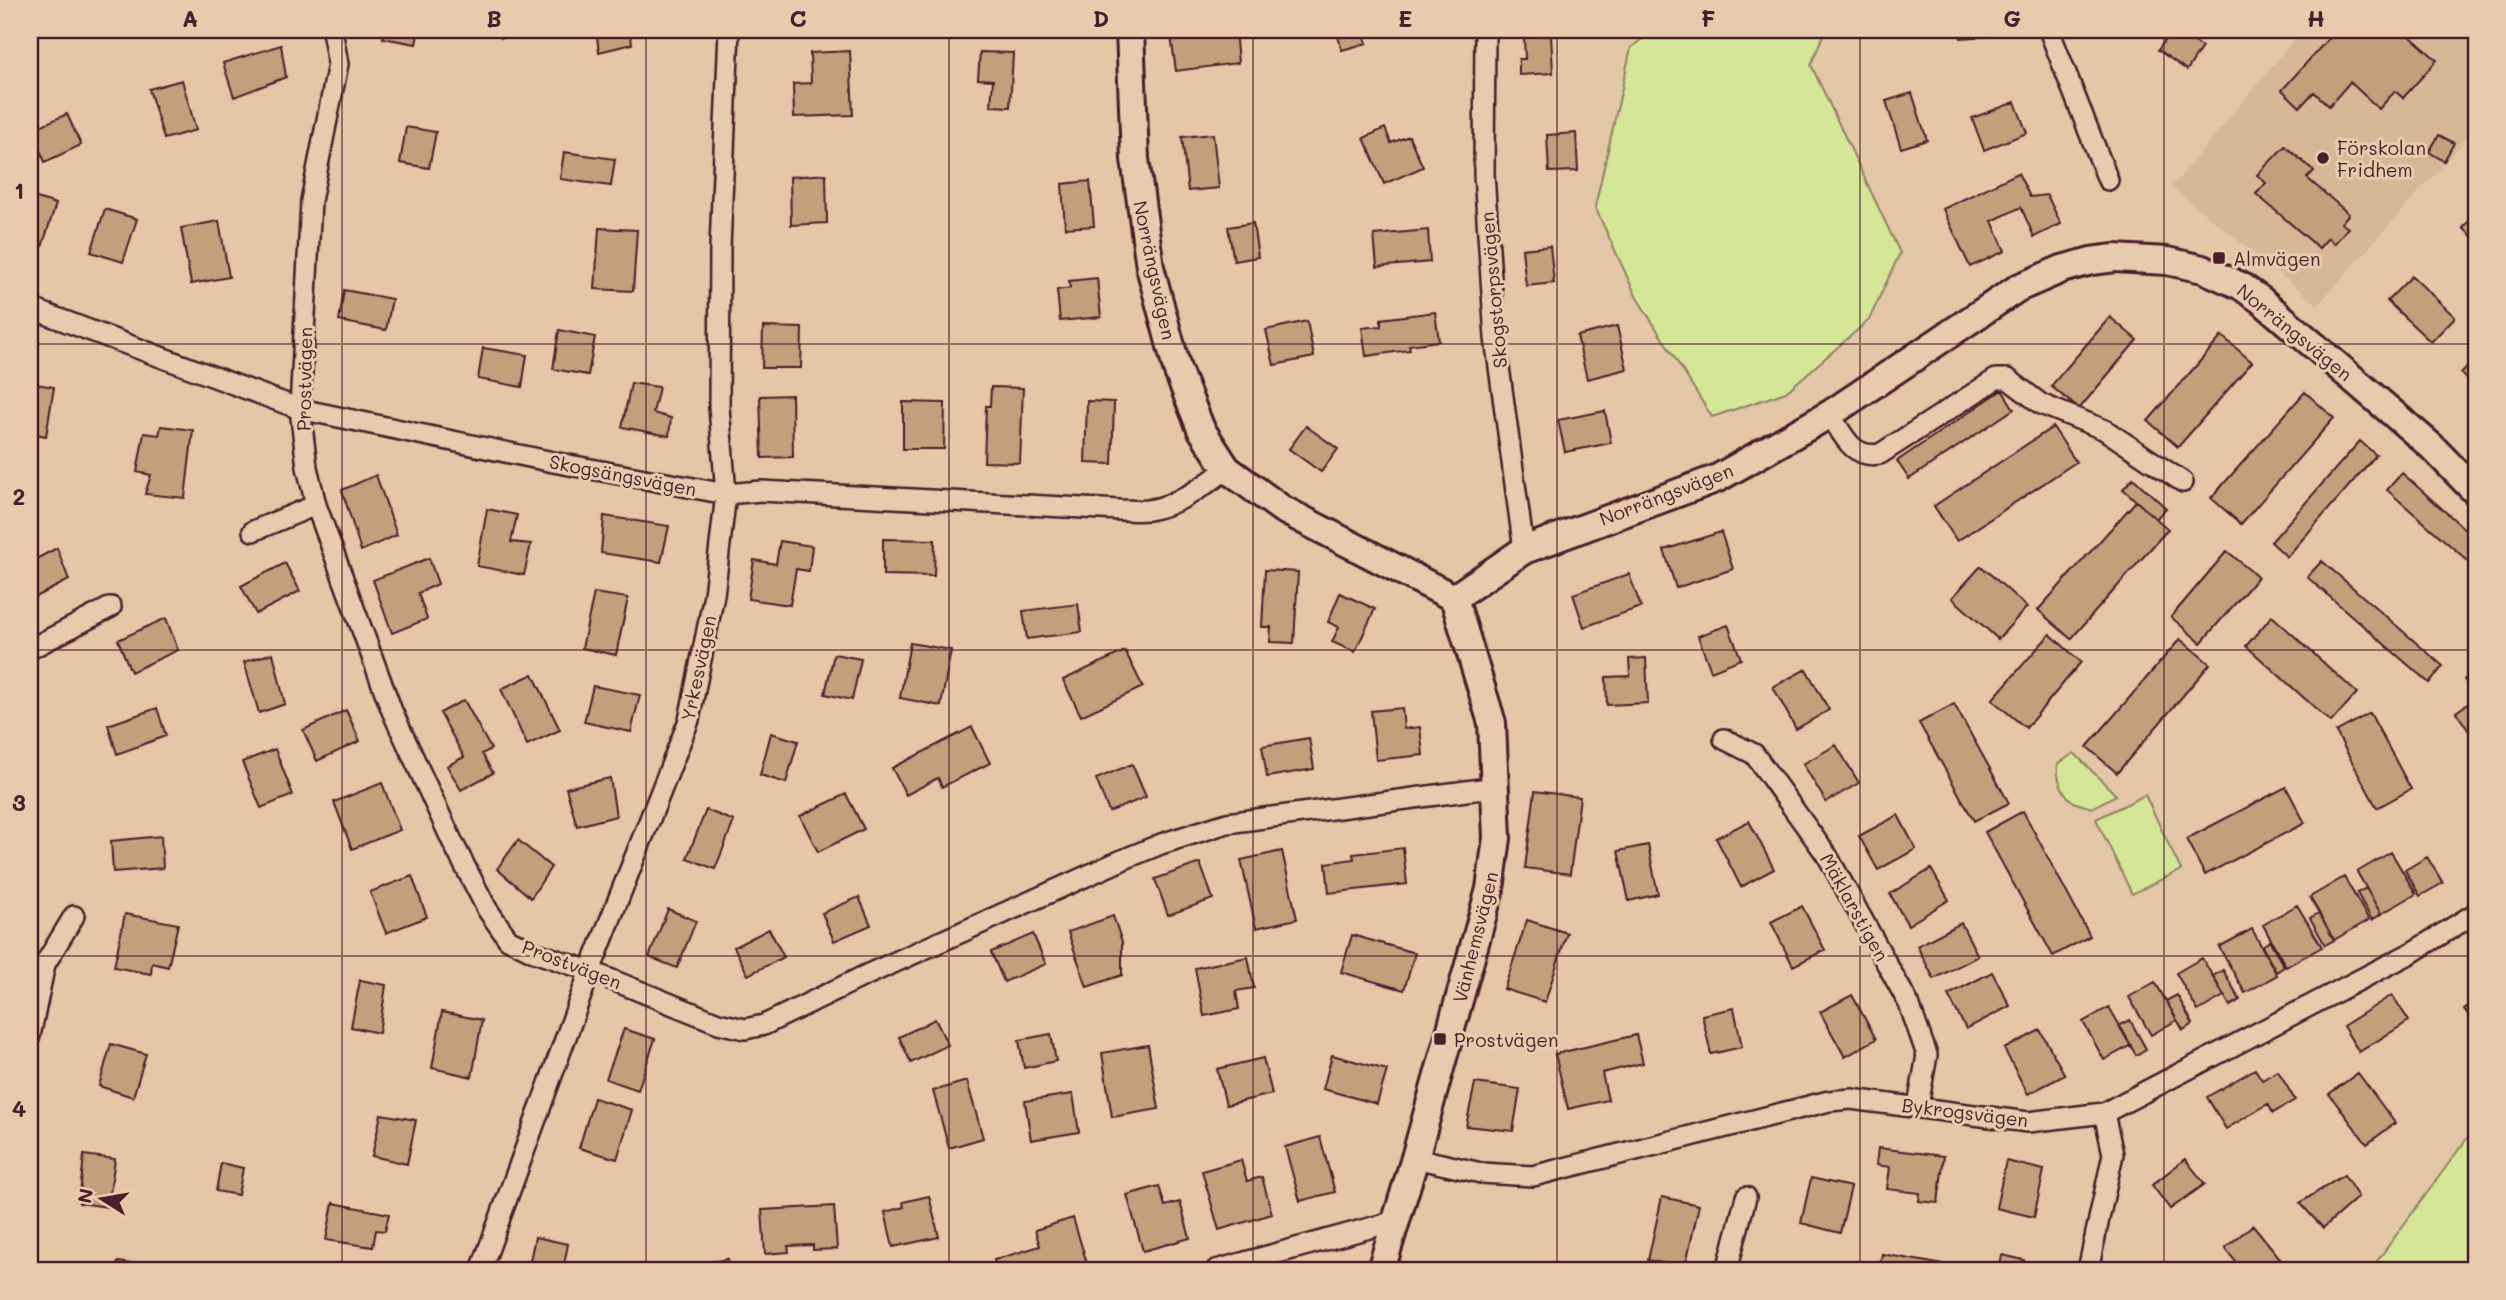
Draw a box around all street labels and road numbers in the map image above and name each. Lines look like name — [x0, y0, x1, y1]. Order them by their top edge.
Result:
street label: Norrängsvägen — [1128, 198, 1182, 342]
street label: Skogstorpsvägen — [1474, 211, 1512, 369]
street label: Norrängsvägen — [2232, 278, 2358, 386]
street label: Prostvägen — [291, 327, 317, 431]
street label: Skogsängsvägen — [547, 448, 699, 502]
street label: Norrängsvägen — [1596, 457, 1736, 531]
street label: Yrkesvägen — [675, 613, 721, 723]
street label: Mäklarstigen — [1815, 848, 1895, 966]
street label: Vänhemsvägen — [1447, 869, 1503, 1005]
street label: Prostvägen — [519, 934, 625, 994]
street label: Bykrogsvägen — [1900, 1092, 2030, 1132]

